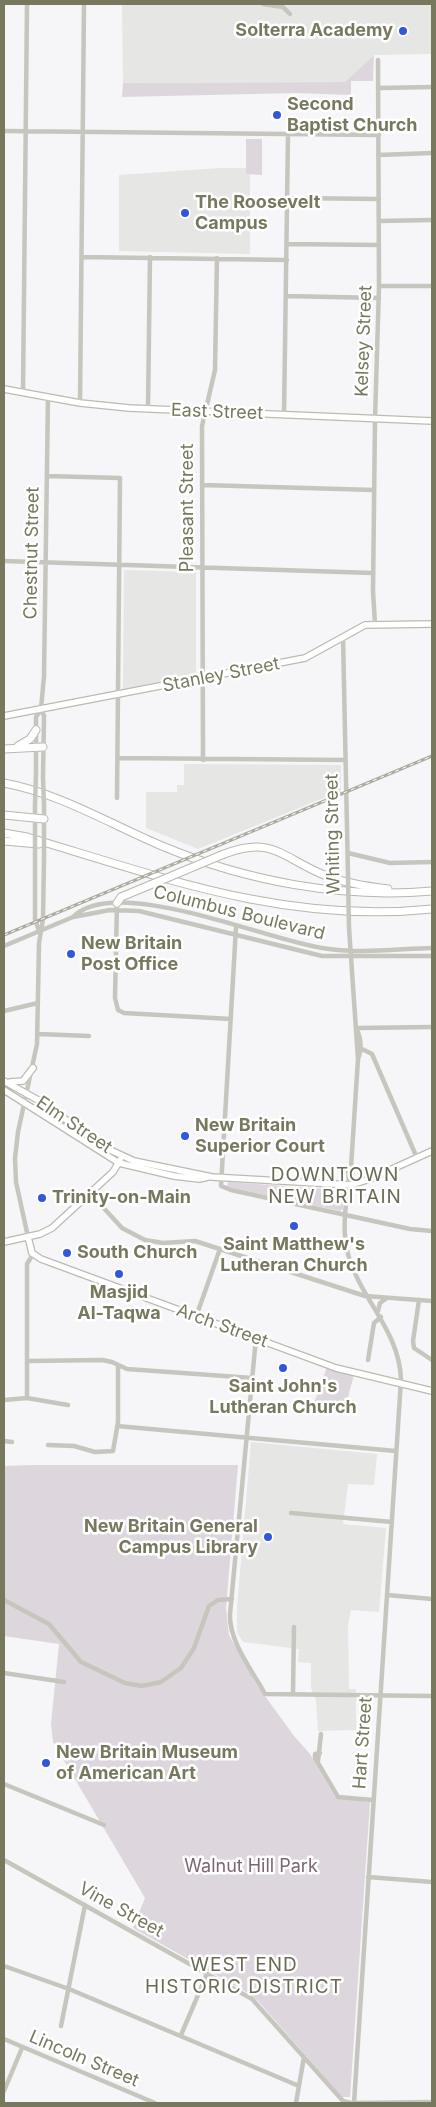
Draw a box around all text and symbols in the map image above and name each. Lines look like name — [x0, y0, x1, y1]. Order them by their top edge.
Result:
place label: Solterra Academy — [235, 20, 393, 42]
marker: Solterra Academy — [397, 25, 409, 37]
place label: Second Baptist Church — [287, 94, 418, 136]
marker: Second Baptist Church — [271, 109, 283, 121]
place label: The Roosevelt Campus — [195, 192, 320, 234]
marker: The Roosevelt Campus — [179, 207, 191, 219]
street label: Kelsey Street — [351, 285, 377, 397]
street label: East Street — [171, 400, 263, 424]
street label: Pleasant Street — [177, 444, 199, 572]
street label: Chestnut Street — [20, 486, 44, 620]
street label: Stanley Street — [161, 653, 281, 697]
street label: Whiting Street — [321, 774, 345, 894]
street label: Columbus Boulevard — [151, 881, 327, 945]
place label: New Britain Post Office — [81, 933, 182, 976]
marker: New Britain Post Office — [65, 948, 77, 960]
street label: Elm Street — [32, 1092, 116, 1158]
place label: New Britain Superior Court — [195, 1115, 325, 1158]
marker: New Britain Superior Court — [179, 1130, 191, 1142]
district label: DOWNTOWN NEW BRITAIN — [267, 1164, 403, 1208]
place label: Trinity-on-Main — [52, 1187, 191, 1209]
marker: Trinity-on-Main — [36, 1192, 48, 1204]
marker: Saint Matthew's Lutheran Church — [288, 1220, 300, 1232]
place label: Saint Matthew's Lutheran Church — [220, 1234, 368, 1276]
place label: South Church — [77, 1242, 198, 1264]
marker: South Church — [61, 1247, 73, 1259]
marker: Masjid Al-Taqwa — [113, 1268, 125, 1280]
place label: Masjid Al-Taqwa — [77, 1282, 161, 1325]
street label: Arch Street — [173, 1299, 271, 1353]
marker: Saint John's Lutheran Church — [277, 1362, 289, 1374]
place label: Saint John's Lutheran Church — [209, 1376, 357, 1418]
place label: New Britain General Campus Library — [84, 1516, 258, 1558]
marker: New Britain General Campus Library — [262, 1531, 274, 1543]
street label: Hart Street — [349, 1696, 377, 1790]
place label: New Britain Museum of American Art — [56, 1742, 238, 1785]
marker: New Britain Museum of American Art — [40, 1757, 52, 1769]
park label: Walnut Hill Park — [184, 1856, 318, 1878]
street label: Vine Street — [75, 1878, 167, 1942]
district label: WEST END HISTORIC DISTRICT — [143, 1954, 345, 1998]
street label: Lincoln Street — [26, 2026, 142, 2092]

